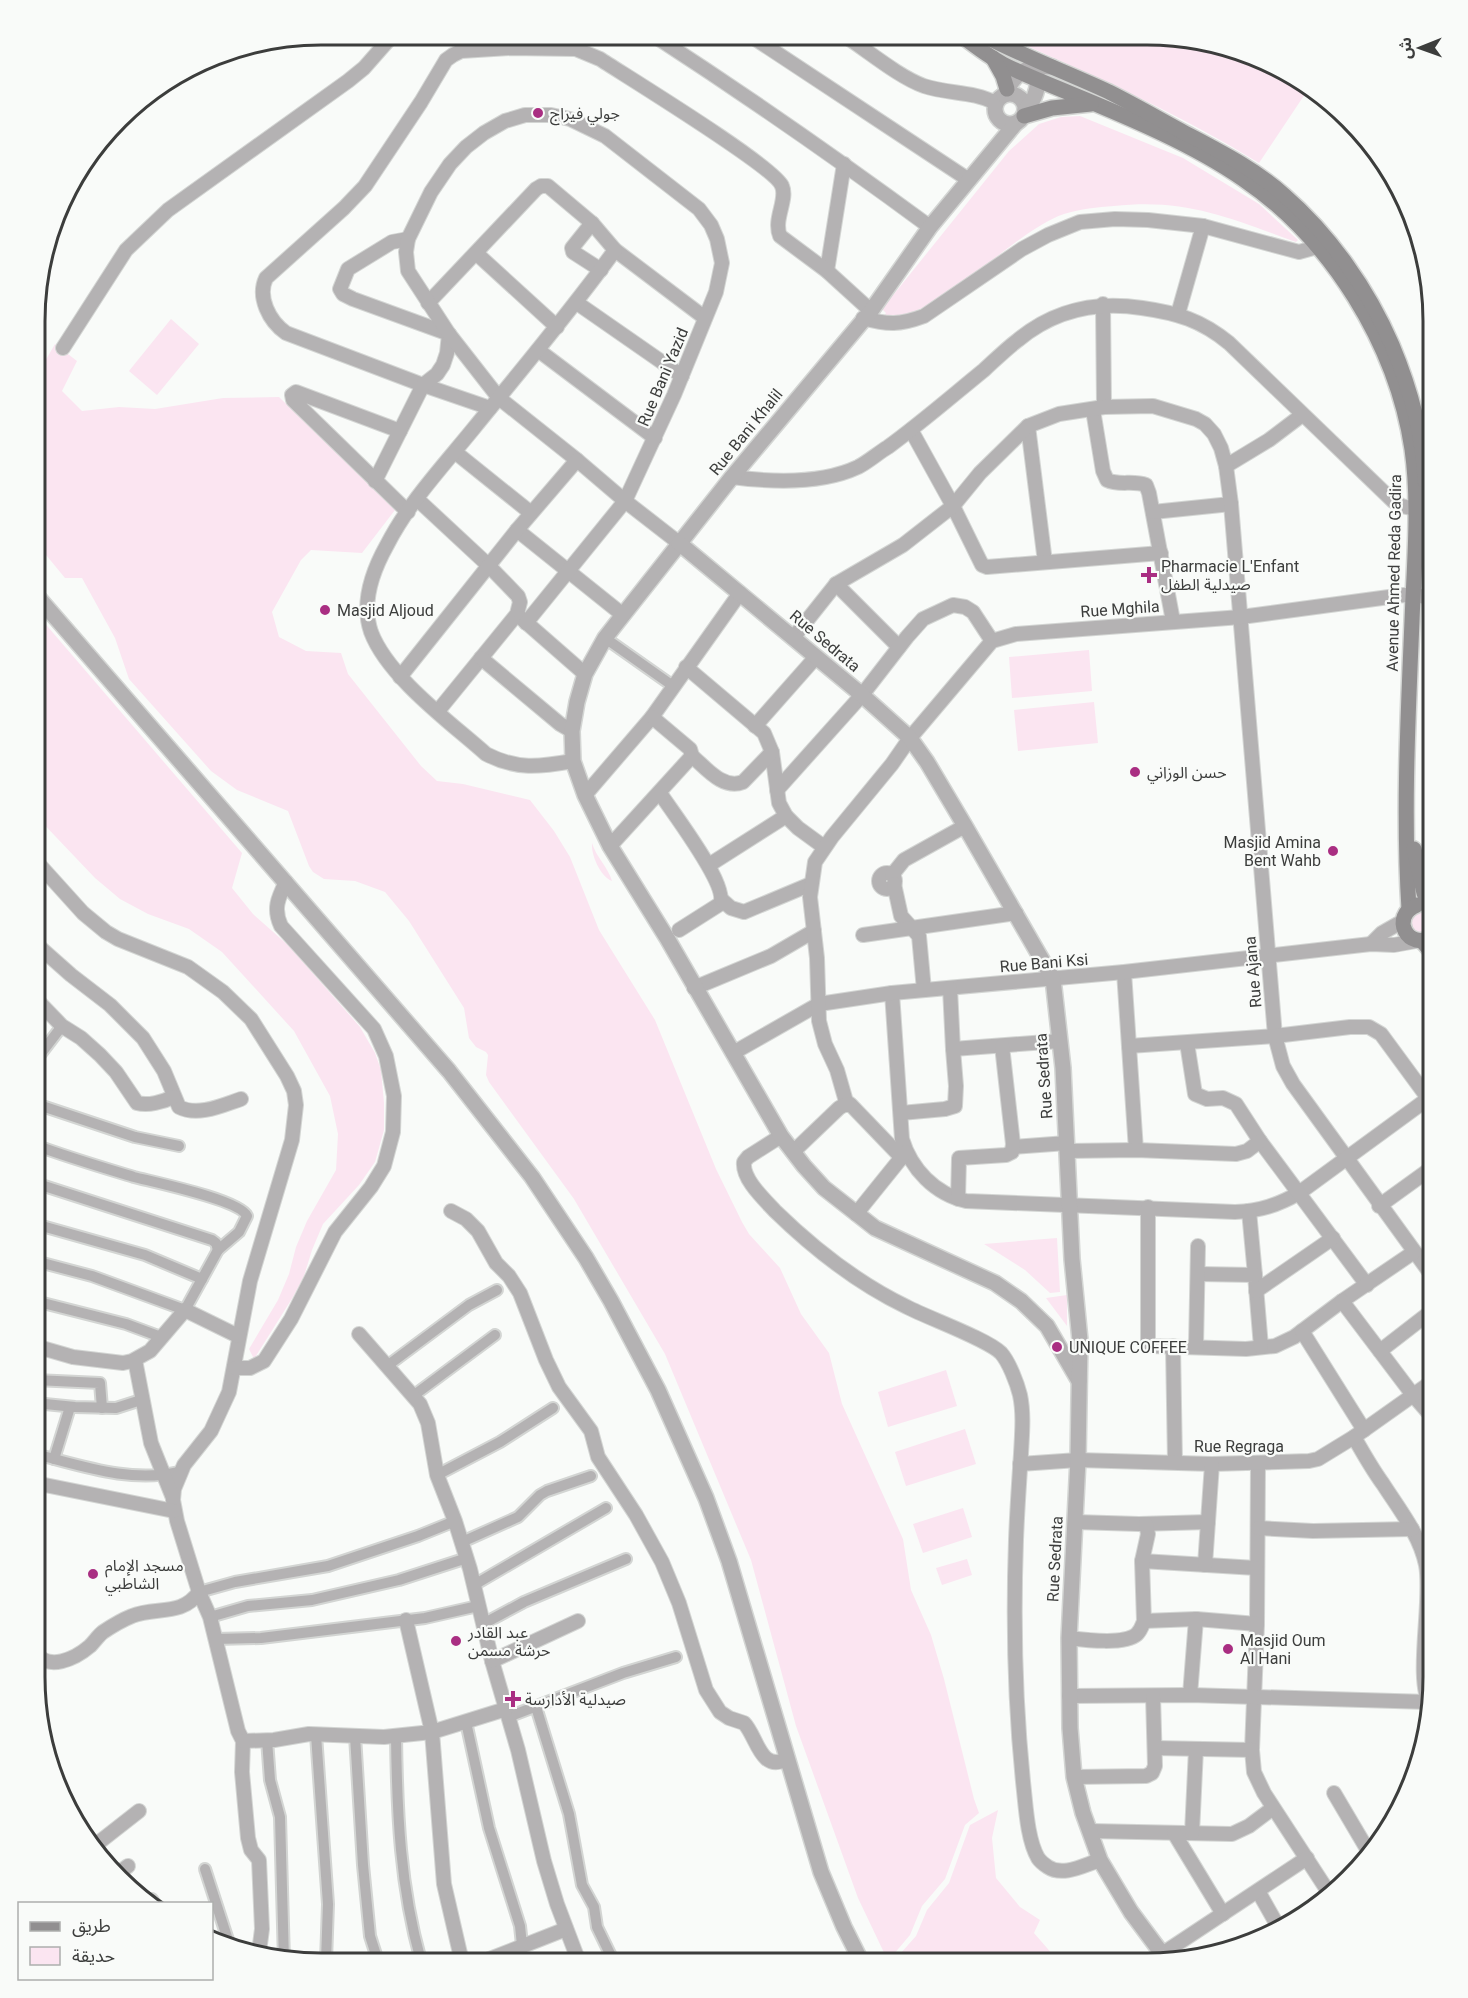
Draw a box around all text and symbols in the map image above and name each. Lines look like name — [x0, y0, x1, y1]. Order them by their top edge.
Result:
north arrow — [1390, 18, 1450, 78]
text: ش — [1396, 37, 1415, 59]
place label: جولي فيراج — [550, 104, 620, 126]
marker: جولي فيراج — [531, 106, 545, 120]
street label: Rue Bani Yazid — [634, 325, 692, 429]
street label: Rue Bani Khalil — [705, 385, 787, 479]
street label: Avenue Ahmed Reda Gadira — [1383, 474, 1405, 672]
place label: Pharmacie L'Enfant صيدلية الطفل — [1161, 557, 1299, 594]
marker: Pharmacie L'Enfant صيدلية الطفل — [1142, 568, 1156, 582]
street label: Rue Mghila — [1080, 597, 1160, 621]
place label: Masjid Aljoud — [337, 601, 434, 620]
marker: Masjid Aljoud — [318, 603, 332, 617]
street label: Rue Sedrata — [786, 606, 864, 676]
place label: حسن الوزاني — [1147, 763, 1227, 784]
marker: حسن الوزاني — [1128, 765, 1142, 779]
place label: Masjid Amina Bent Wahb — [1223, 833, 1321, 870]
marker: Masjid Amina Bent Wahb — [1326, 844, 1340, 858]
street label: Rue Ajana — [1240, 935, 1266, 1009]
street label: Rue Bani Ksi — [999, 950, 1089, 976]
street label: Rue Sedrata — [1032, 1032, 1056, 1120]
place label: UNIQUE COFFEE — [1069, 1338, 1187, 1357]
marker: UNIQUE COFFEE — [1050, 1340, 1064, 1354]
street label: Rue Regraga — [1194, 1437, 1284, 1456]
street label: Rue Sedrata — [1043, 1516, 1067, 1602]
place label: مسجد الإمام الشاطبي — [105, 1556, 184, 1595]
marker: مسجد الإمام الشاطبي — [86, 1567, 100, 1581]
place label: عبد القادر حرشة مسمن — [467, 1623, 551, 1660]
place label: Masjid Oum Al Hani — [1240, 1631, 1326, 1668]
marker: عبد القادر حرشة مسمن — [449, 1634, 463, 1648]
marker: Masjid Oum Al Hani — [1221, 1642, 1235, 1656]
place label: صيدلية الأدارسة — [525, 1690, 626, 1709]
marker: صيدلية الأدارسة — [506, 1692, 520, 1706]
legend — [18, 1902, 213, 1980]
text: طريق — [72, 1915, 111, 1937]
text: حديقة — [72, 1945, 115, 1966]

